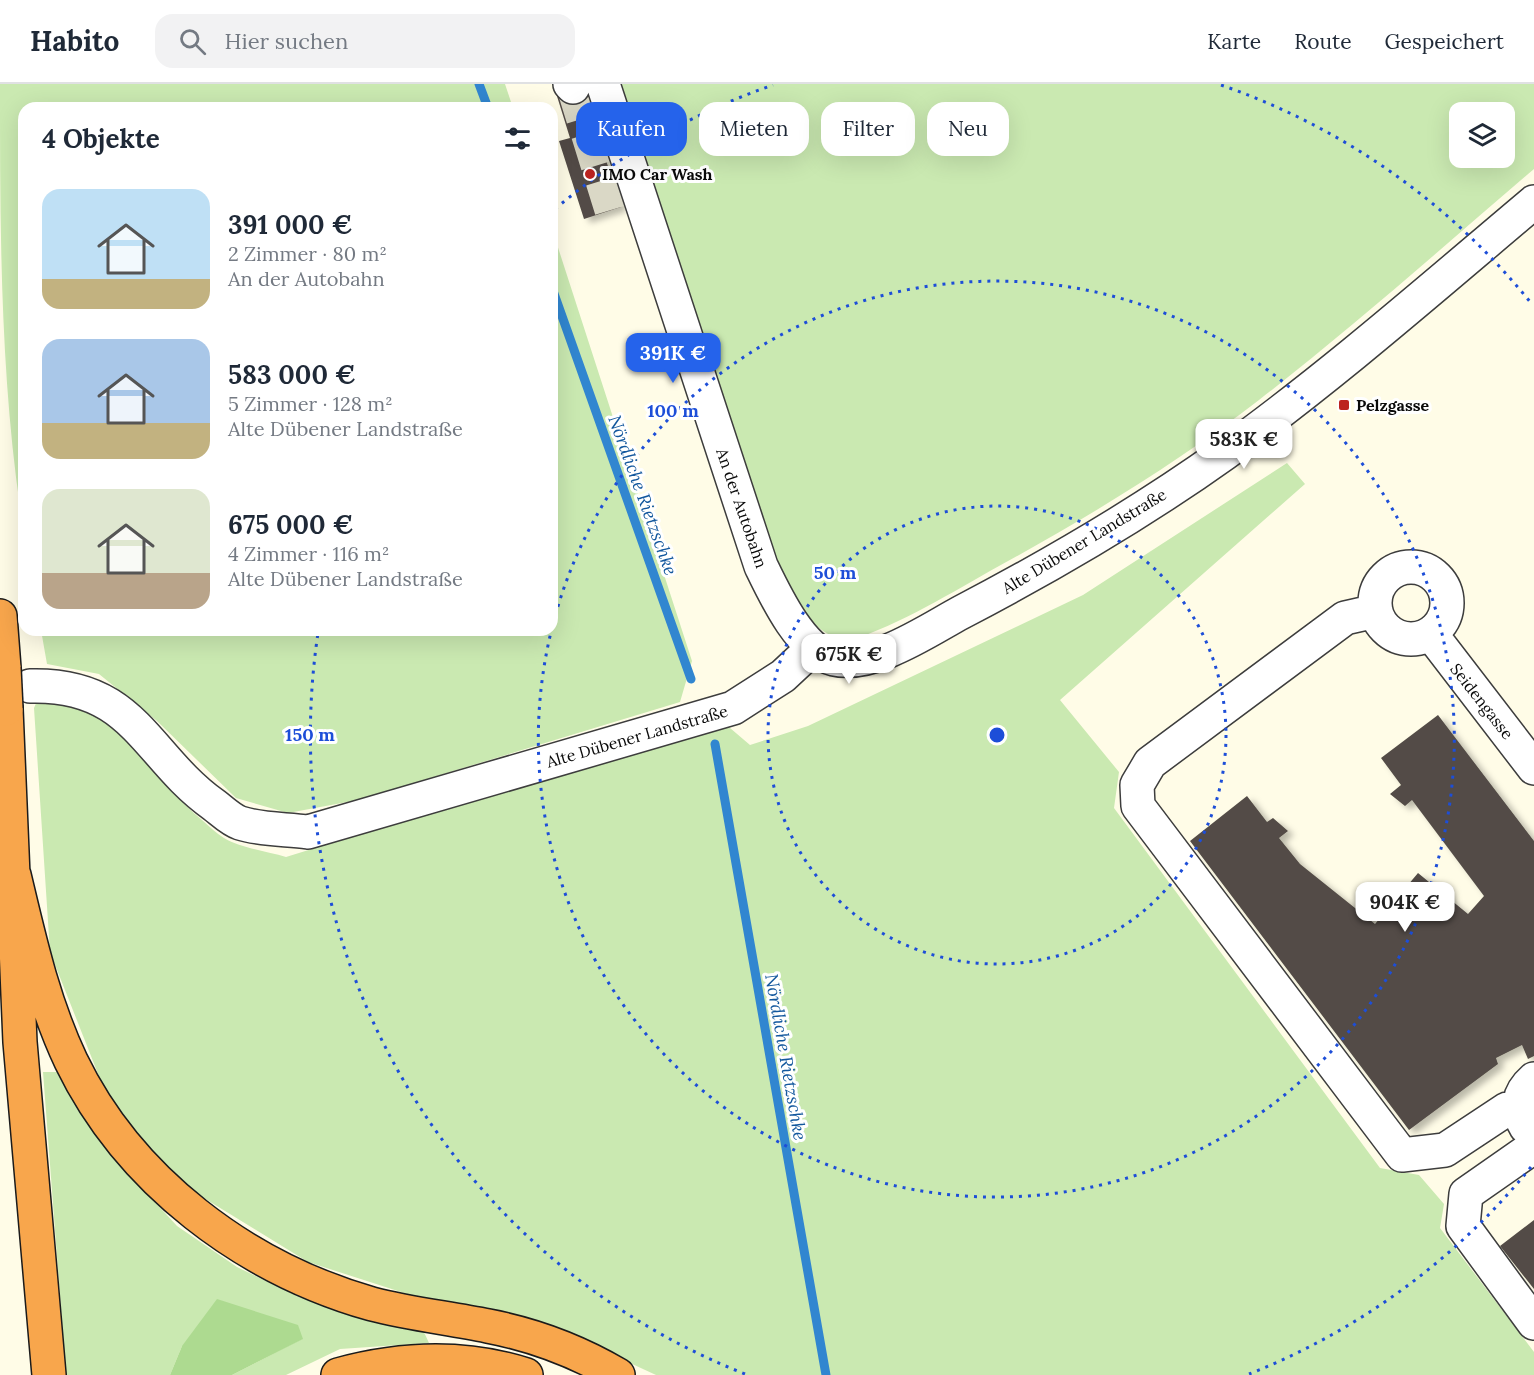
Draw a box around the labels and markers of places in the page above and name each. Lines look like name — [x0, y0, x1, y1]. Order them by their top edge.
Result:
place label: IMO Car Wash — [602, 164, 713, 184]
marker: IMO Car Wash — [583, 167, 597, 181]
pin: 391K € — [624, 333, 722, 384]
place label: Pelzgasse — [1356, 395, 1429, 415]
marker: Pelzgasse — [1337, 398, 1351, 412]
pin: 583K € — [1195, 419, 1293, 470]
pin: 675K € — [800, 634, 898, 685]
centre of rings — [987, 725, 1007, 745]
pin: 904K € — [1356, 882, 1454, 933]

